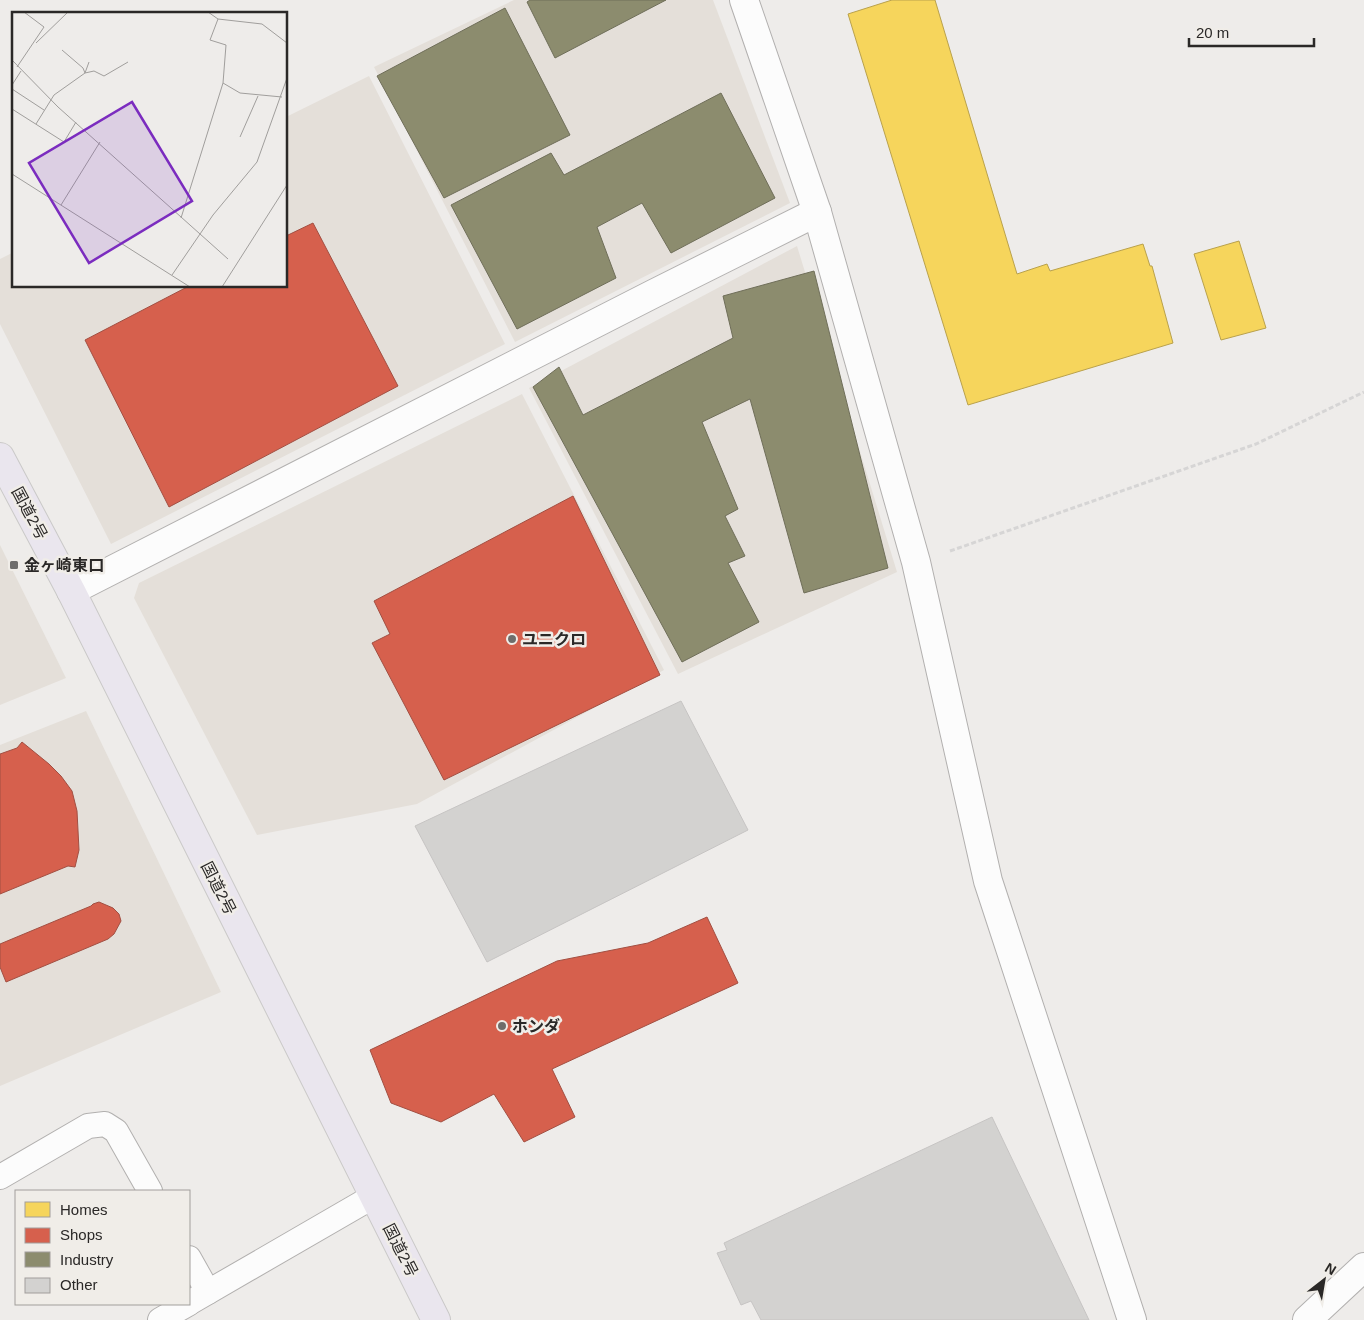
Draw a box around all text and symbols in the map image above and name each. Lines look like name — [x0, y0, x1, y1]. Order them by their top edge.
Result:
inset map — [12, 12, 288, 288]
scale bar — [1189, 15, 1314, 47]
text: 20 m — [1196, 24, 1229, 41]
street label: 国道2号 — [9, 484, 50, 542]
place label: 金ヶ崎東口 — [24, 557, 104, 574]
marker: 金ヶ崎東口 — [8, 559, 20, 571]
place label: ユニクロ — [522, 631, 586, 648]
marker: ユニクロ — [506, 633, 518, 645]
street label: 国道2号 — [198, 859, 239, 917]
place label: ホンダ — [512, 1018, 560, 1035]
marker: ホンダ — [496, 1020, 508, 1032]
legend — [15, 1190, 190, 1305]
text: Homes — [60, 1201, 108, 1218]
street label: 国道2号 — [380, 1221, 421, 1279]
text: Shops — [60, 1226, 103, 1243]
text: Industry — [60, 1251, 114, 1268]
north arrow — [1299, 1255, 1349, 1305]
text: N — [1322, 1259, 1339, 1278]
text: Other — [60, 1276, 98, 1293]

